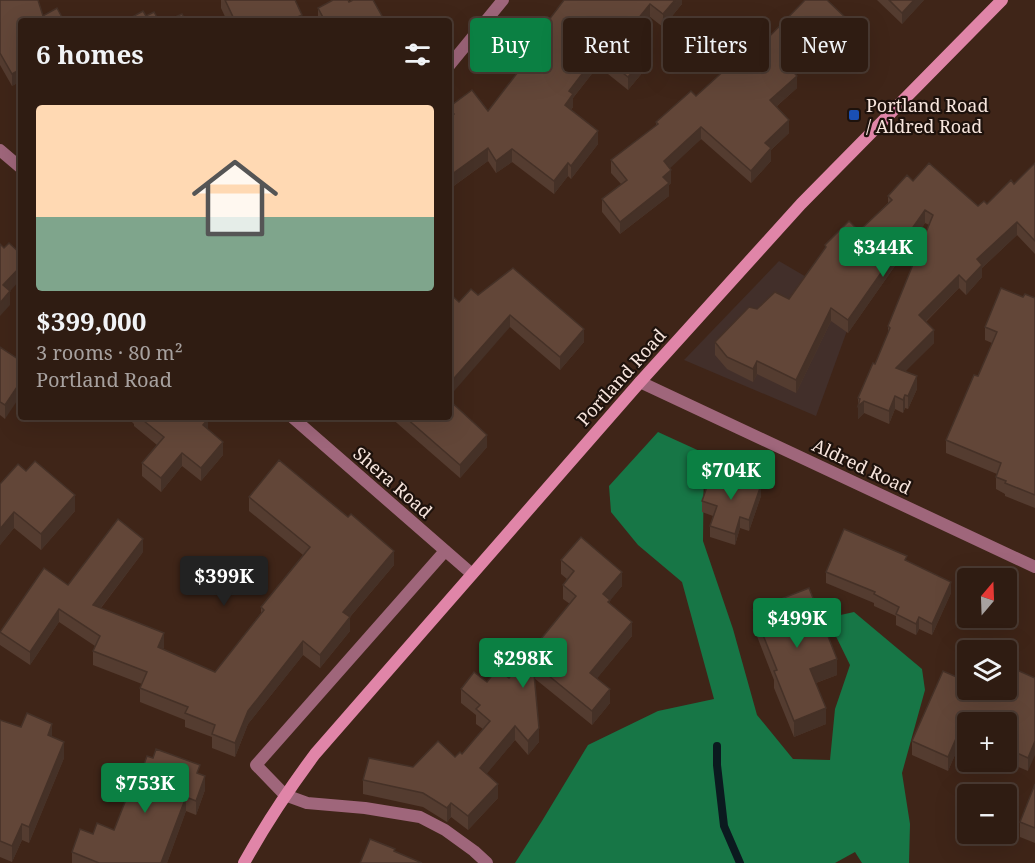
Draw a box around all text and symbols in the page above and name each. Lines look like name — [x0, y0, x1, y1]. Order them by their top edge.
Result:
chip: Buy — [470, 18, 551, 72]
chip: Rent — [563, 18, 651, 72]
chip: Filters — [663, 18, 769, 72]
chip: New — [781, 18, 868, 72]
text: 6 homes — [36, 36, 144, 72]
icon: filters — [401, 38, 434, 71]
place label: Portland Road / Aldred Road — [866, 93, 989, 138]
marker: Portland Road / Aldred Road — [847, 108, 861, 122]
icon: home — [181, 144, 289, 252]
pin: $344K — [841, 227, 925, 278]
text: $344K — [853, 233, 913, 260]
text: $399,000 — [36, 303, 146, 339]
street label: Portland Road — [571, 323, 671, 431]
text: 3 rooms · 80 m² — [36, 339, 183, 366]
text: Portland Road — [36, 366, 172, 393]
street label: Aldred Road — [809, 433, 915, 499]
street label: Shera Road — [348, 441, 438, 523]
pin: $704K — [689, 450, 773, 501]
text: $704K — [701, 456, 761, 483]
pin: $399K — [182, 556, 266, 607]
text: $399K — [194, 562, 254, 589]
north arrow — [957, 568, 1017, 628]
map controls — [957, 568, 1017, 844]
pin: $499K — [755, 598, 839, 649]
text: $499K — [767, 604, 827, 631]
pin: $298K — [481, 638, 565, 689]
button: layers — [957, 640, 1017, 700]
text: $298K — [493, 644, 553, 671]
button: + — [957, 712, 1017, 772]
pin: $753K — [103, 763, 187, 814]
text: $753K — [115, 769, 175, 796]
button: − — [957, 784, 1017, 844]

